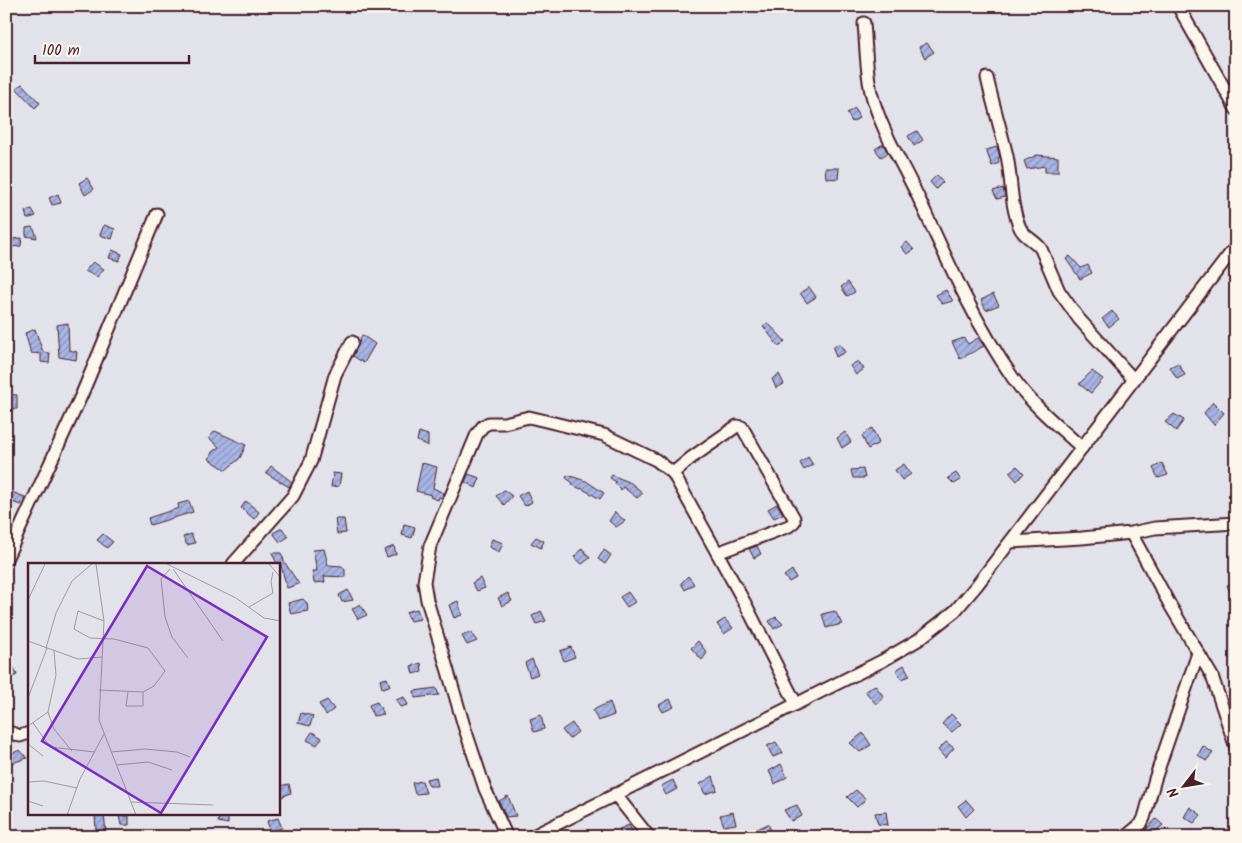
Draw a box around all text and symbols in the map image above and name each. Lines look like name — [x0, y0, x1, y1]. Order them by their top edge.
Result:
scale bar — [35, 32, 189, 64]
text: 100 m — [42, 39, 80, 63]
inset map — [28, 563, 280, 816]
north arrow — [1160, 760, 1210, 810]
text: N — [1162, 783, 1185, 802]

